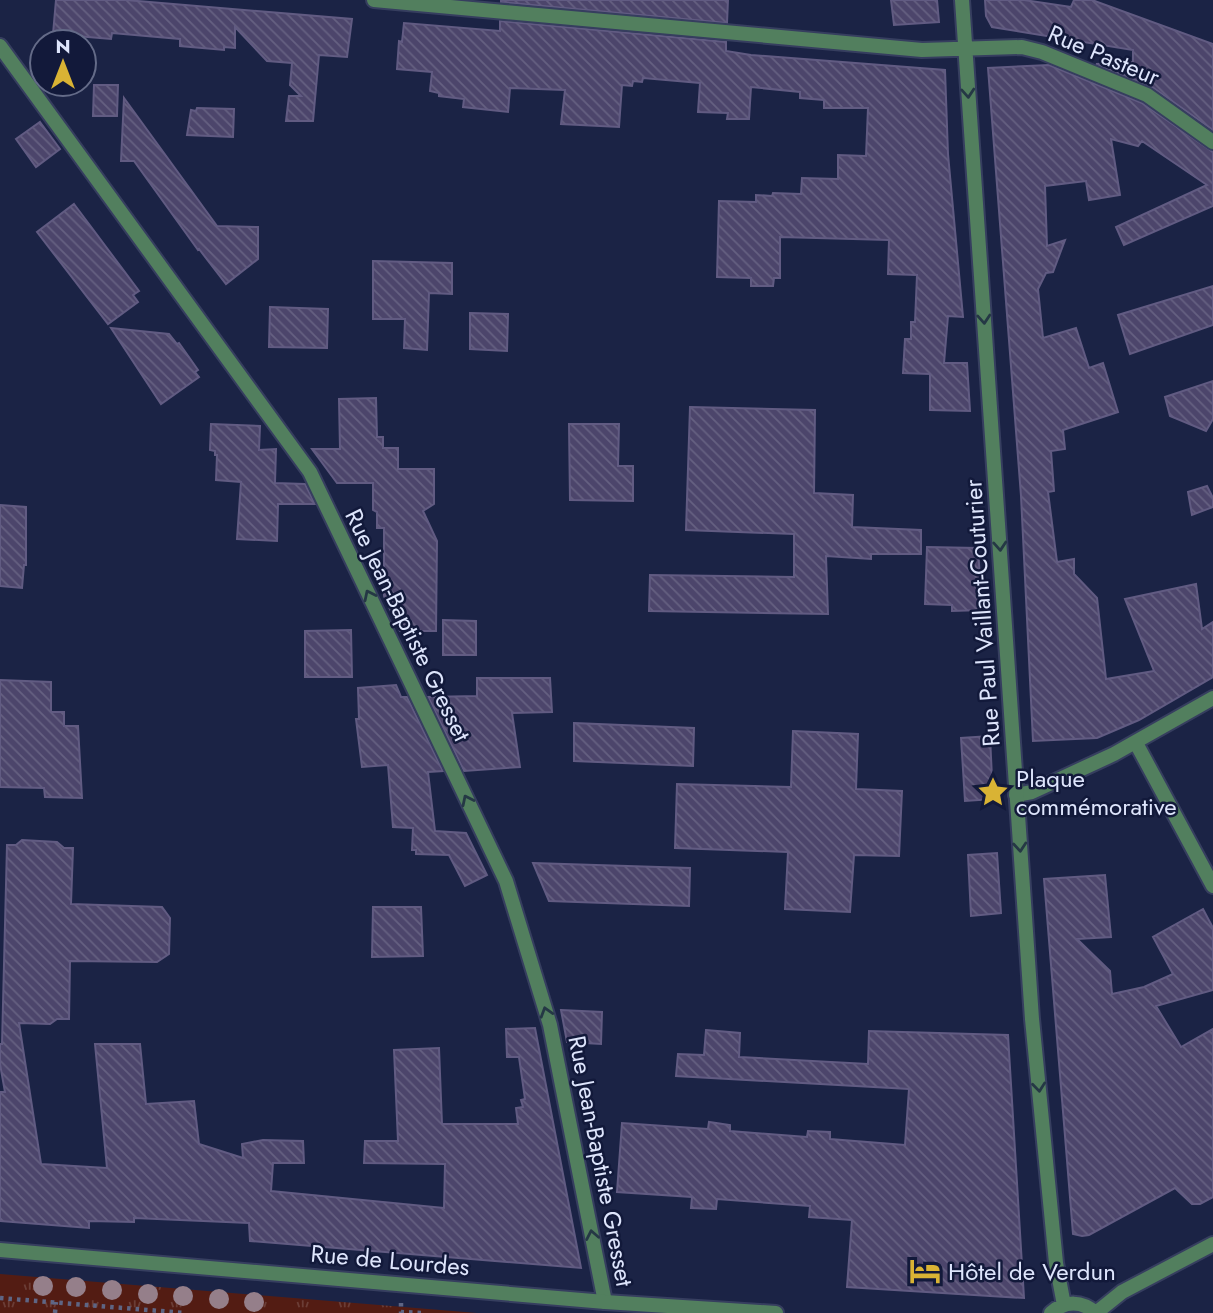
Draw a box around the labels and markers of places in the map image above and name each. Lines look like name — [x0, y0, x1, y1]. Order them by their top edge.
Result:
place label: Plaque commémorative — [1016, 761, 1177, 824]
place icon: Plaque commémorative — [976, 775, 1010, 809]
hotel icon: Hôtel de Verdun — [908, 1254, 942, 1288]
place label: Hôtel de Verdun — [948, 1254, 1116, 1289]

